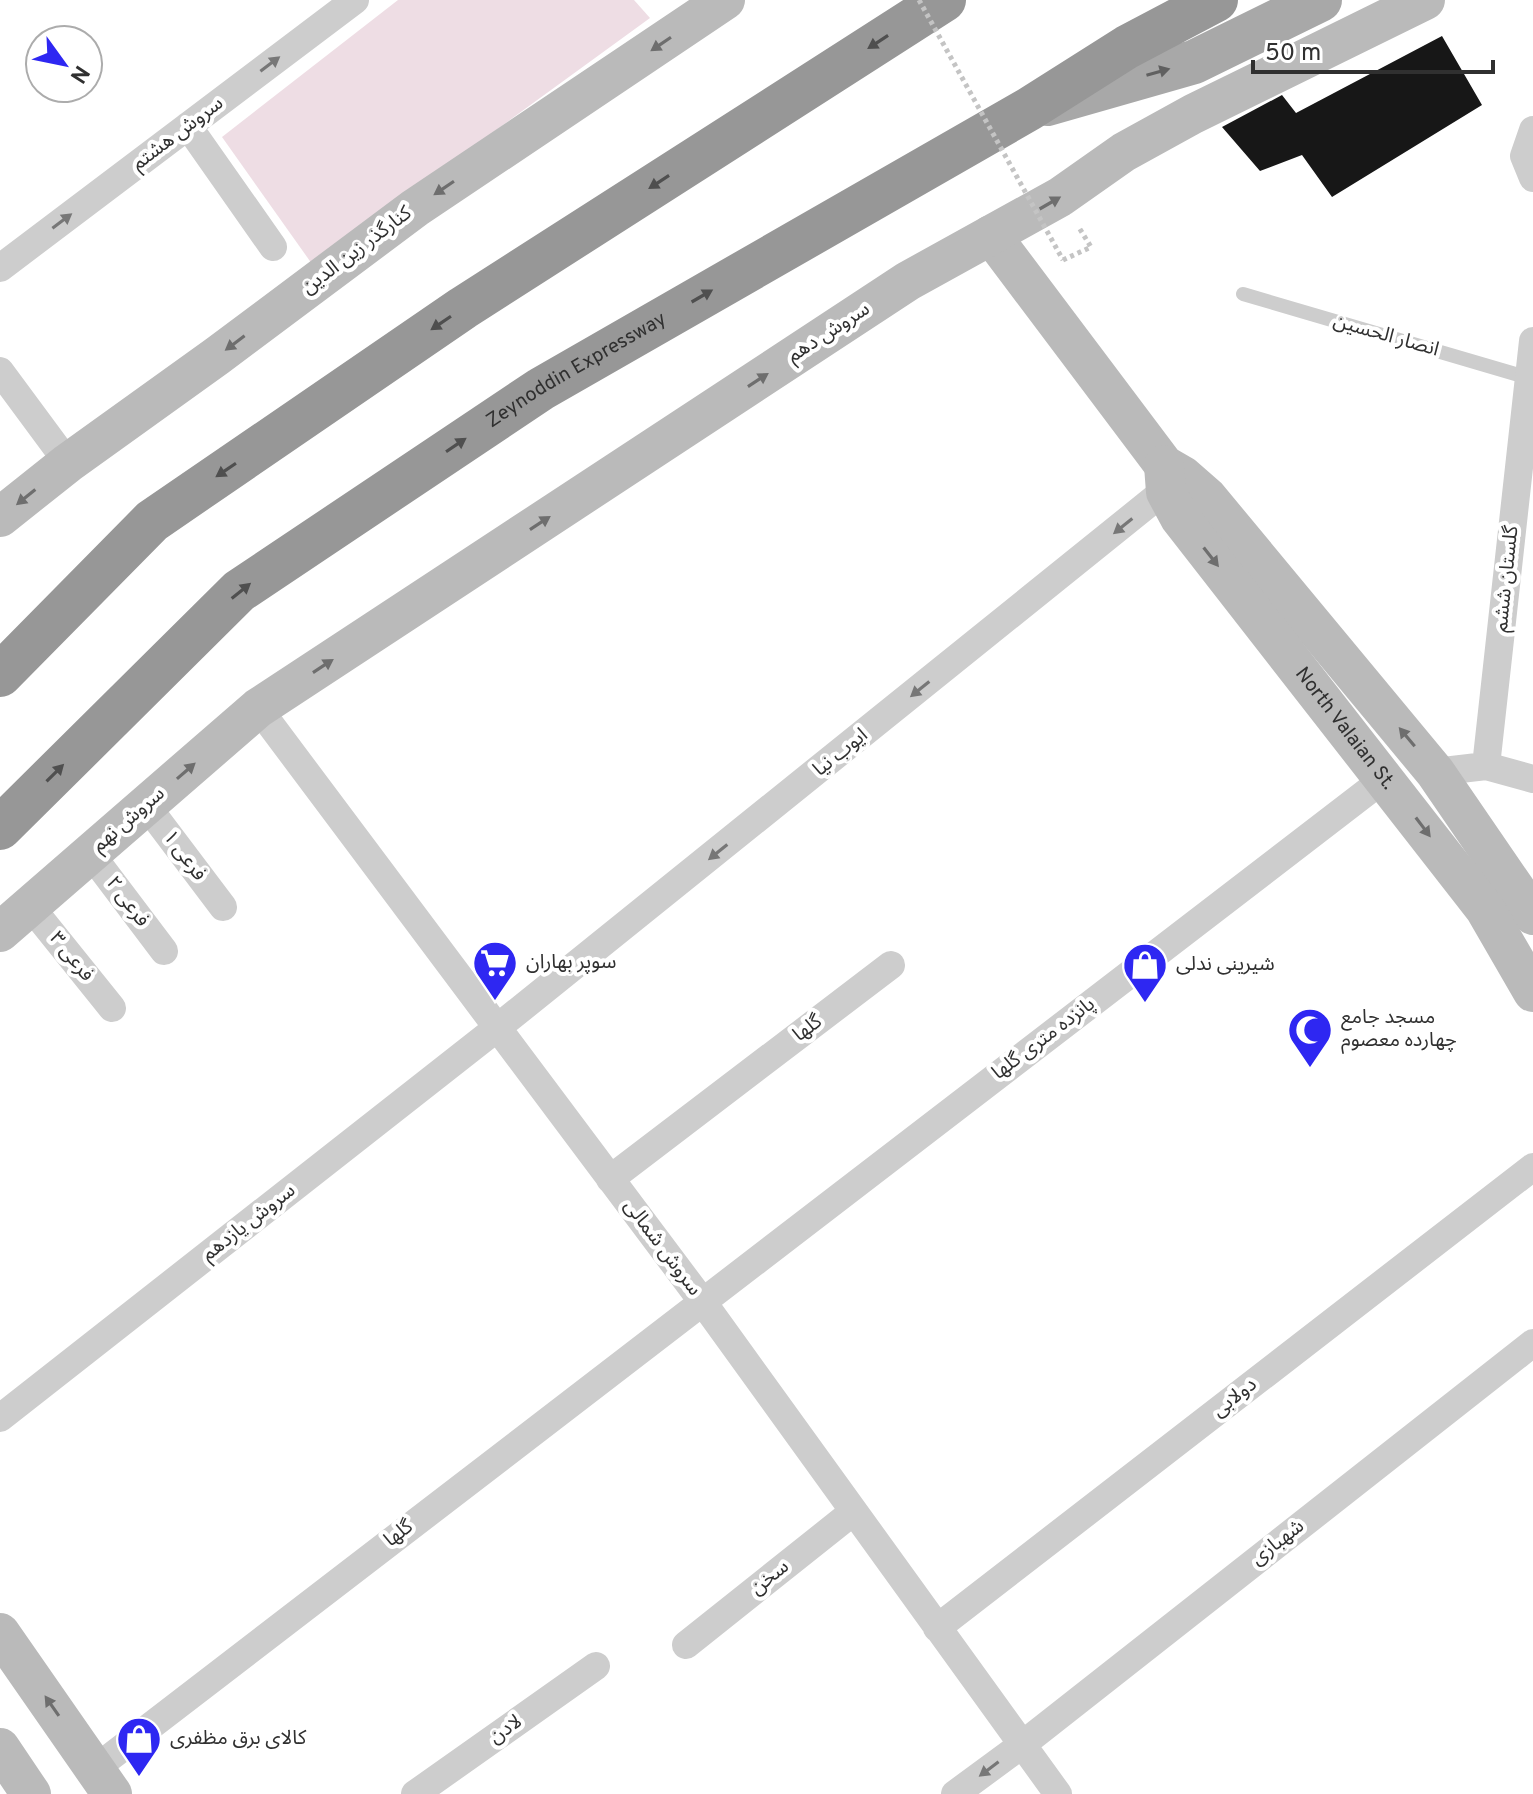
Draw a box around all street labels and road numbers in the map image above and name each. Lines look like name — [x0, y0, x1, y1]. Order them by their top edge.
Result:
street label: سروش هشتم — [127, 91, 229, 177]
street label: کنارگذر زین الدین — [297, 201, 418, 301]
street label: سروش دهم — [783, 297, 875, 369]
street label: Zeynoddin Expressway — [482, 307, 671, 435]
street label: انصار الحسین — [1330, 309, 1442, 363]
street label: گلستان ششم — [1488, 524, 1526, 633]
street label: North Valaian St. — [1288, 662, 1401, 796]
street label: ایوب نیا — [808, 723, 874, 783]
street label: سروش نهم — [87, 781, 171, 859]
street label: فرعی ۱ — [156, 825, 212, 887]
street label: فرعی ۲ — [99, 871, 155, 933]
street label: فرعی ۳ — [43, 927, 99, 987]
street label: پانزده متری گلها — [987, 992, 1101, 1086]
street label: گلها — [788, 1009, 828, 1048]
street label: سروش یازدهم — [197, 1178, 301, 1268]
street label: سروش شمالی — [617, 1194, 707, 1302]
street label: دولابی — [1207, 1372, 1263, 1424]
street label: گلها — [379, 1514, 420, 1554]
street label: شهبازی — [1246, 1514, 1310, 1572]
street label: سخن — [745, 1554, 795, 1602]
street label: لادن — [484, 1709, 528, 1751]

